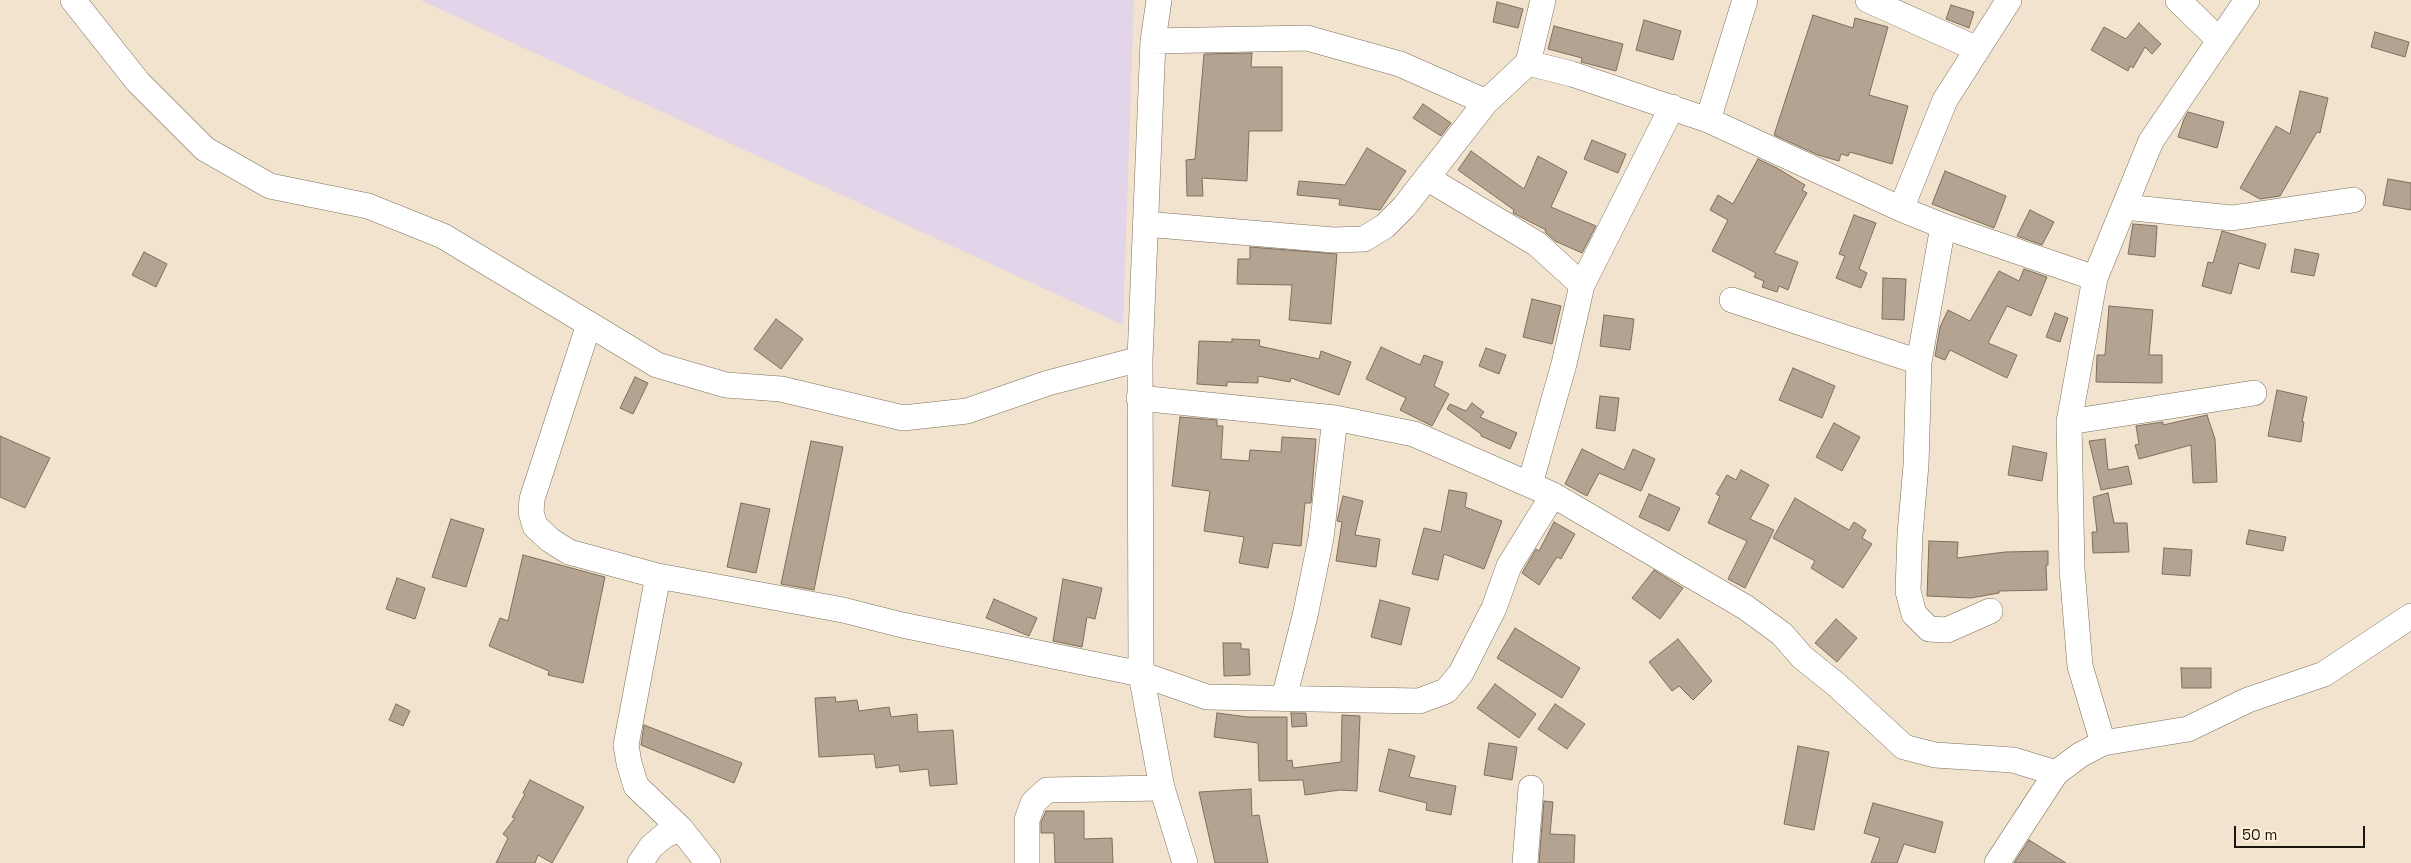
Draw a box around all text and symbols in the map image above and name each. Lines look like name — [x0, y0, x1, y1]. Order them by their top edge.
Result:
scale bar — [2236, 816, 2367, 848]
text: 50 m — [2242, 825, 2277, 844]

